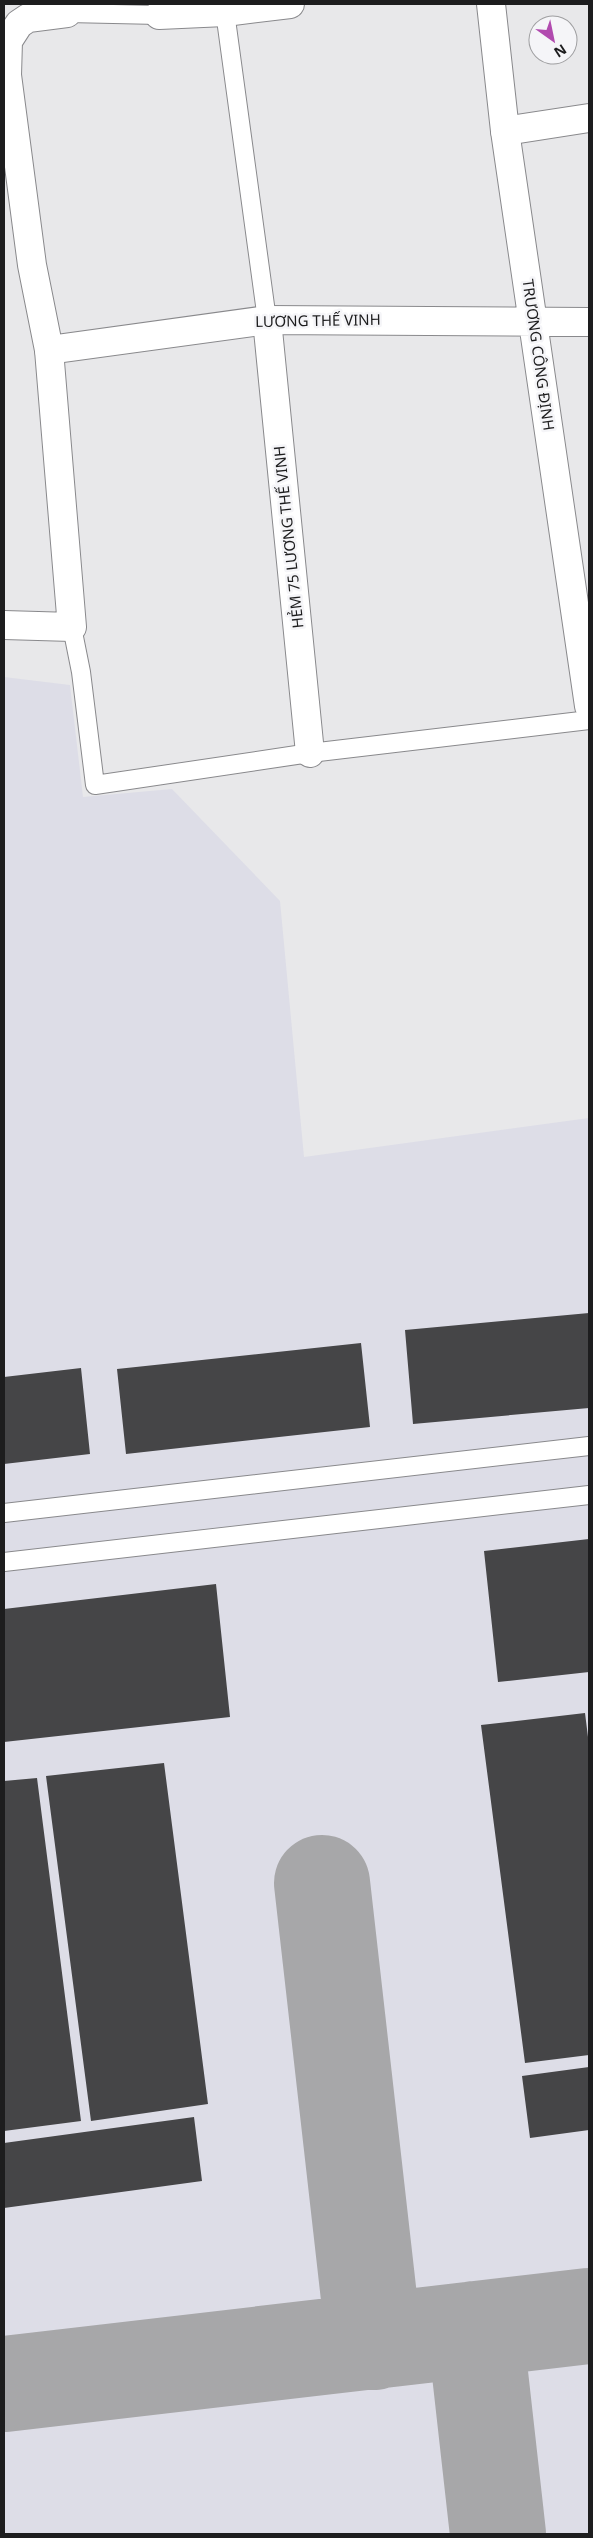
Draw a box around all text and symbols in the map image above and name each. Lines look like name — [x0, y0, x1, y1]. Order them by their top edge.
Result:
north arrow — [528, 15, 578, 65]
text: N — [550, 40, 570, 62]
street label: TRƯƠNG CÔNG ĐỊNH — [518, 278, 560, 432]
street label: LƯƠNG THẾ VINH — [255, 309, 381, 331]
street label: HẺM 75 LƯƠNG THẾ VINH — [268, 445, 308, 629]

